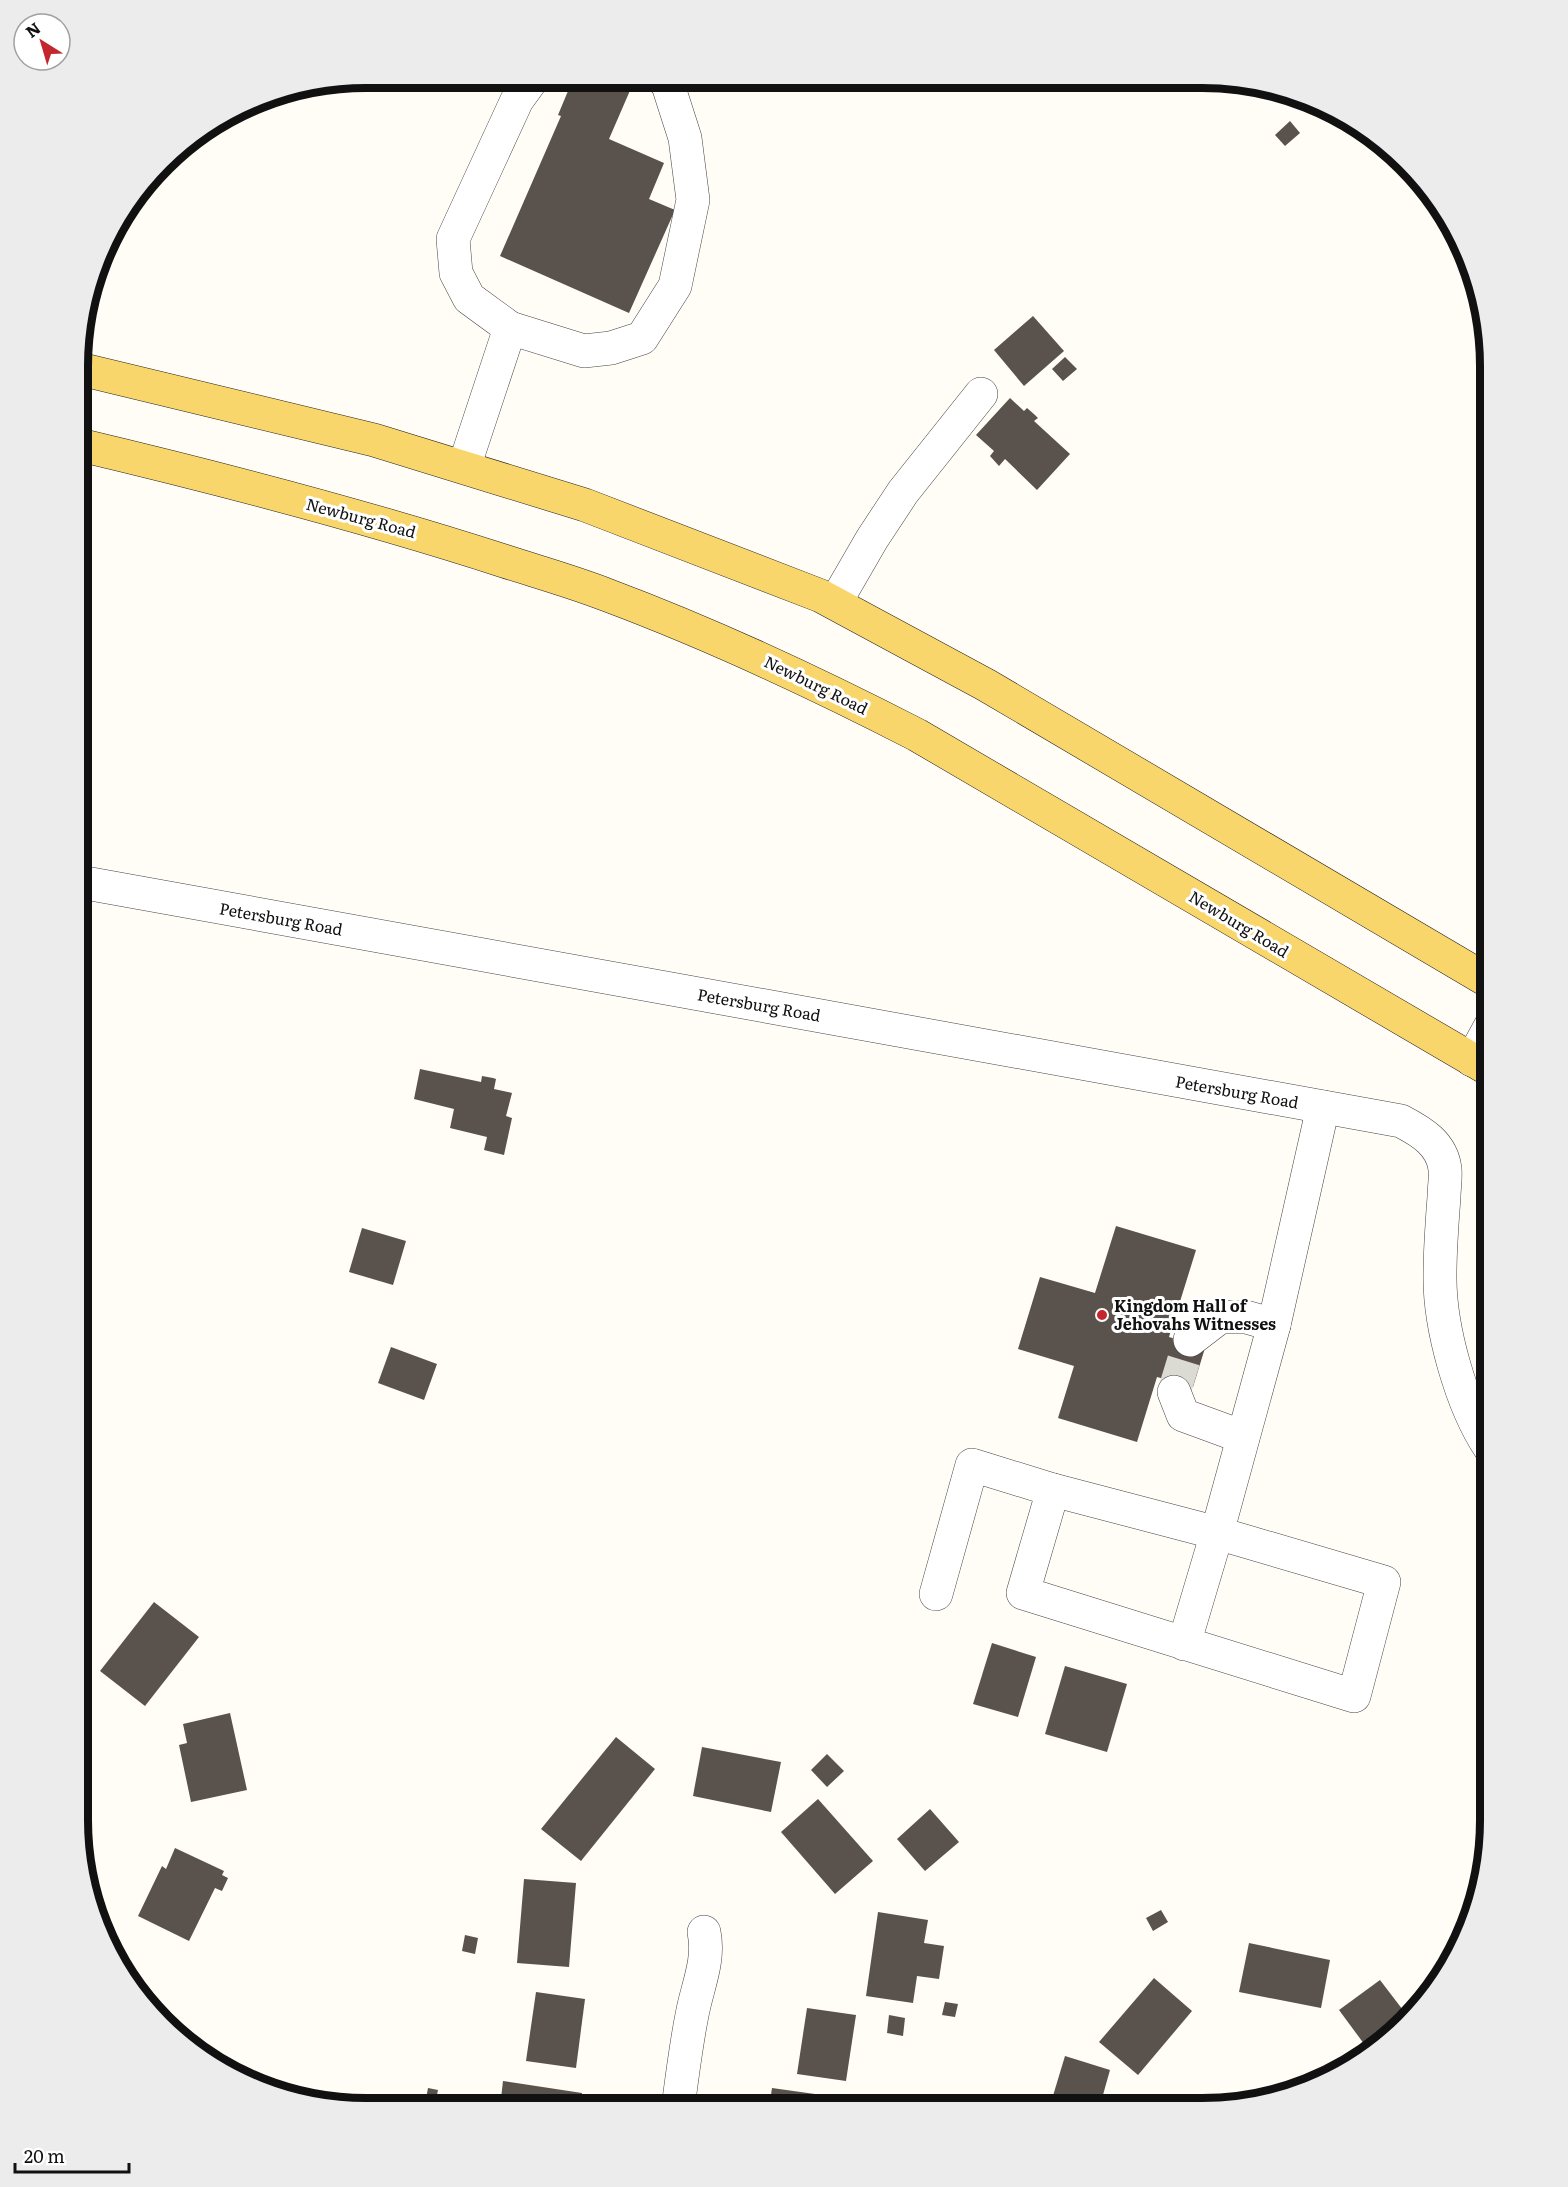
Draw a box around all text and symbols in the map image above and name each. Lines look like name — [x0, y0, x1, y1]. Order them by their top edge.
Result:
north arrow — [12, 12, 72, 72]
text: N — [20, 16, 45, 43]
street label: Newburg Road — [304, 491, 419, 543]
street label: Newburg Road — [761, 649, 873, 720]
street label: Newburg Road — [1185, 884, 1294, 963]
street label: Petersburg Road — [218, 895, 345, 941]
street label: Petersburg Road — [696, 981, 823, 1027]
street label: Petersburg Road — [1174, 1068, 1301, 1114]
place label: Kingdom Hall of Jehovahs Witnesses — [1114, 1293, 1276, 1335]
marker: Kingdom Hall of Jehovahs Witnesses — [1095, 1308, 1109, 1322]
scale bar — [15, 2136, 129, 2174]
text: 20 m — [24, 2142, 65, 2169]

